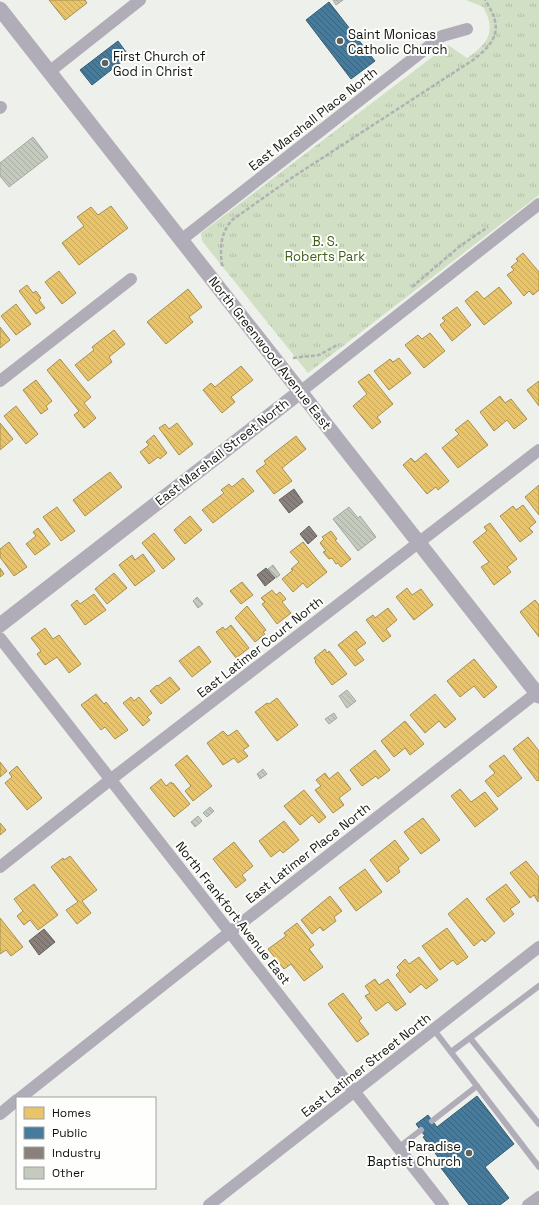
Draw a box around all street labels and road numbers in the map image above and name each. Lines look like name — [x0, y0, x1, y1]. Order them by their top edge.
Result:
street label: East Marshall Place North — [245, 63, 381, 175]
street label: North Greenwood Avenue East — [205, 273, 335, 433]
street label: East Marshall Street North — [152, 395, 292, 509]
street label: East Latimer Court North — [194, 592, 326, 702]
street label: East Latimer Place North — [242, 799, 374, 907]
street label: North Frankfort Avenue East — [172, 838, 294, 988]
street label: East Latimer Street North — [298, 1009, 434, 1121]

